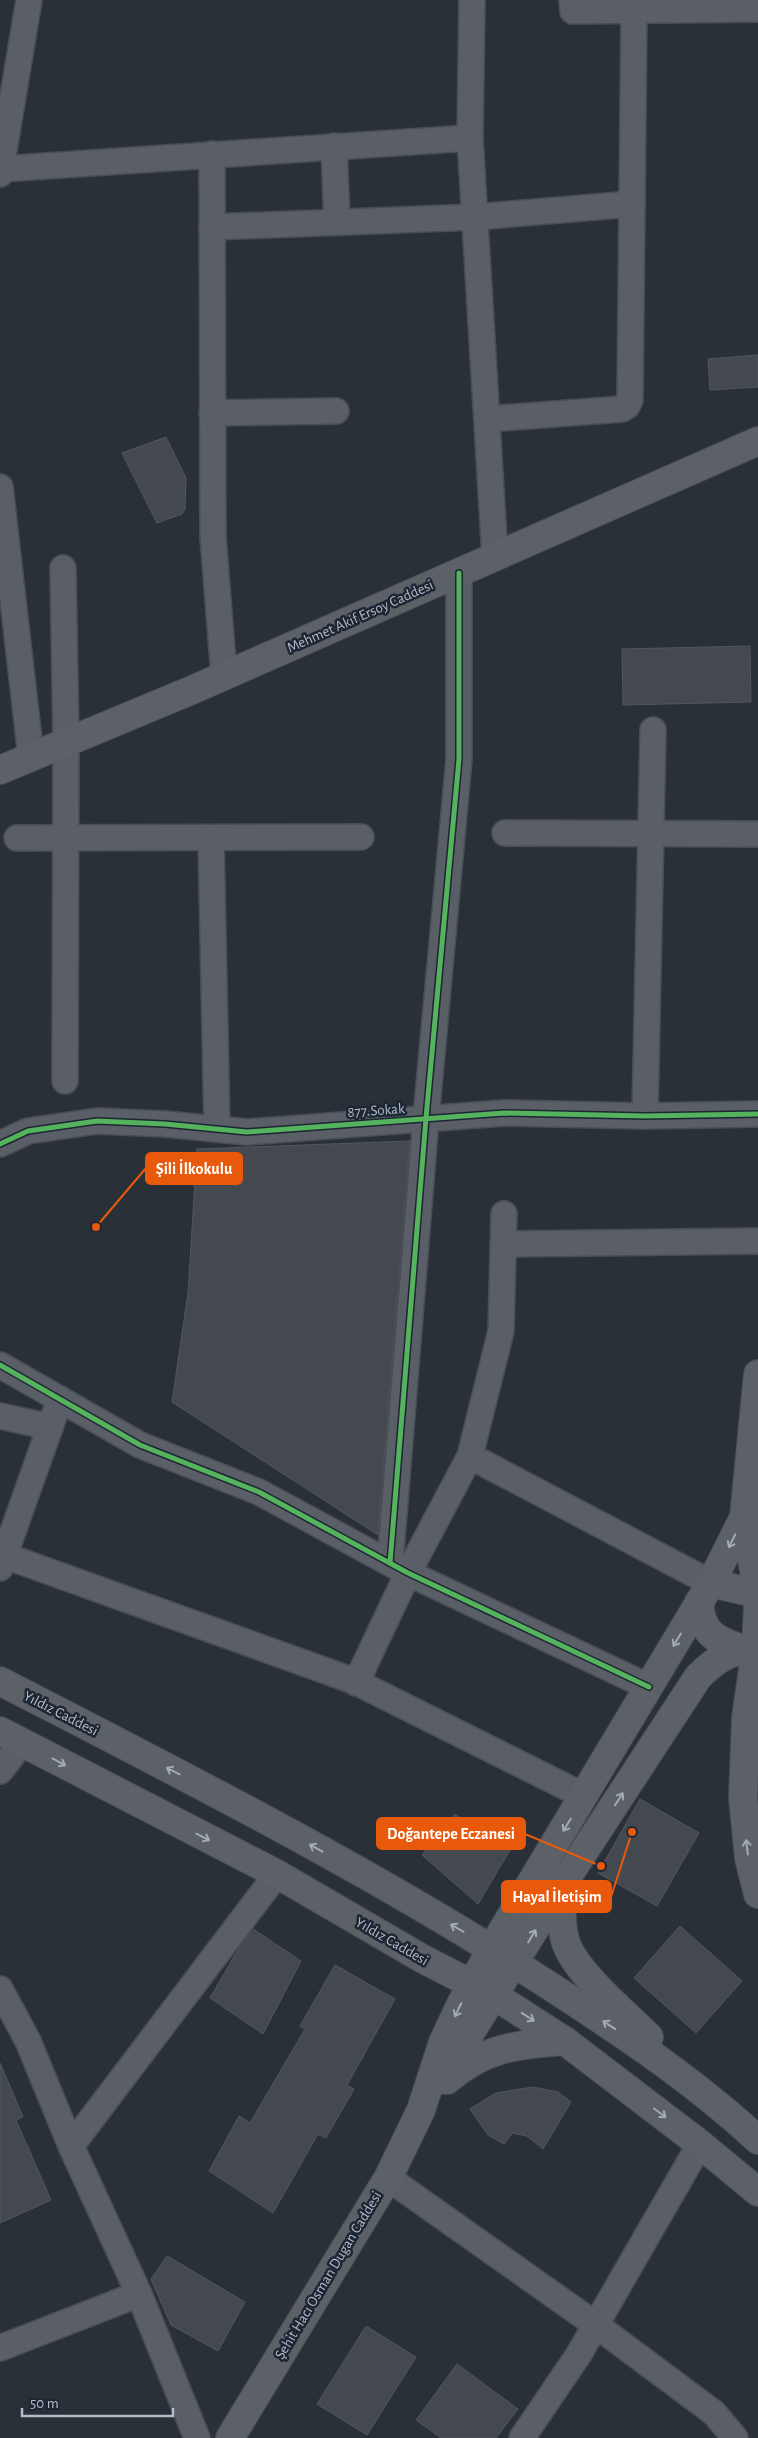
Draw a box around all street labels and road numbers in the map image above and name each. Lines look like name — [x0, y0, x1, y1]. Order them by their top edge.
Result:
street label: Mehmet Akif Ersoy Caddesi — [285, 577, 436, 656]
street label: 877.Sokak — [347, 1101, 405, 1120]
street label: Yıldız Caddesi — [21, 1688, 101, 1739]
street label: Yıldız Caddesi — [353, 1915, 431, 1968]
street label: Şehit Hacı Osman Dugan Caddesi — [272, 2189, 385, 2362]

